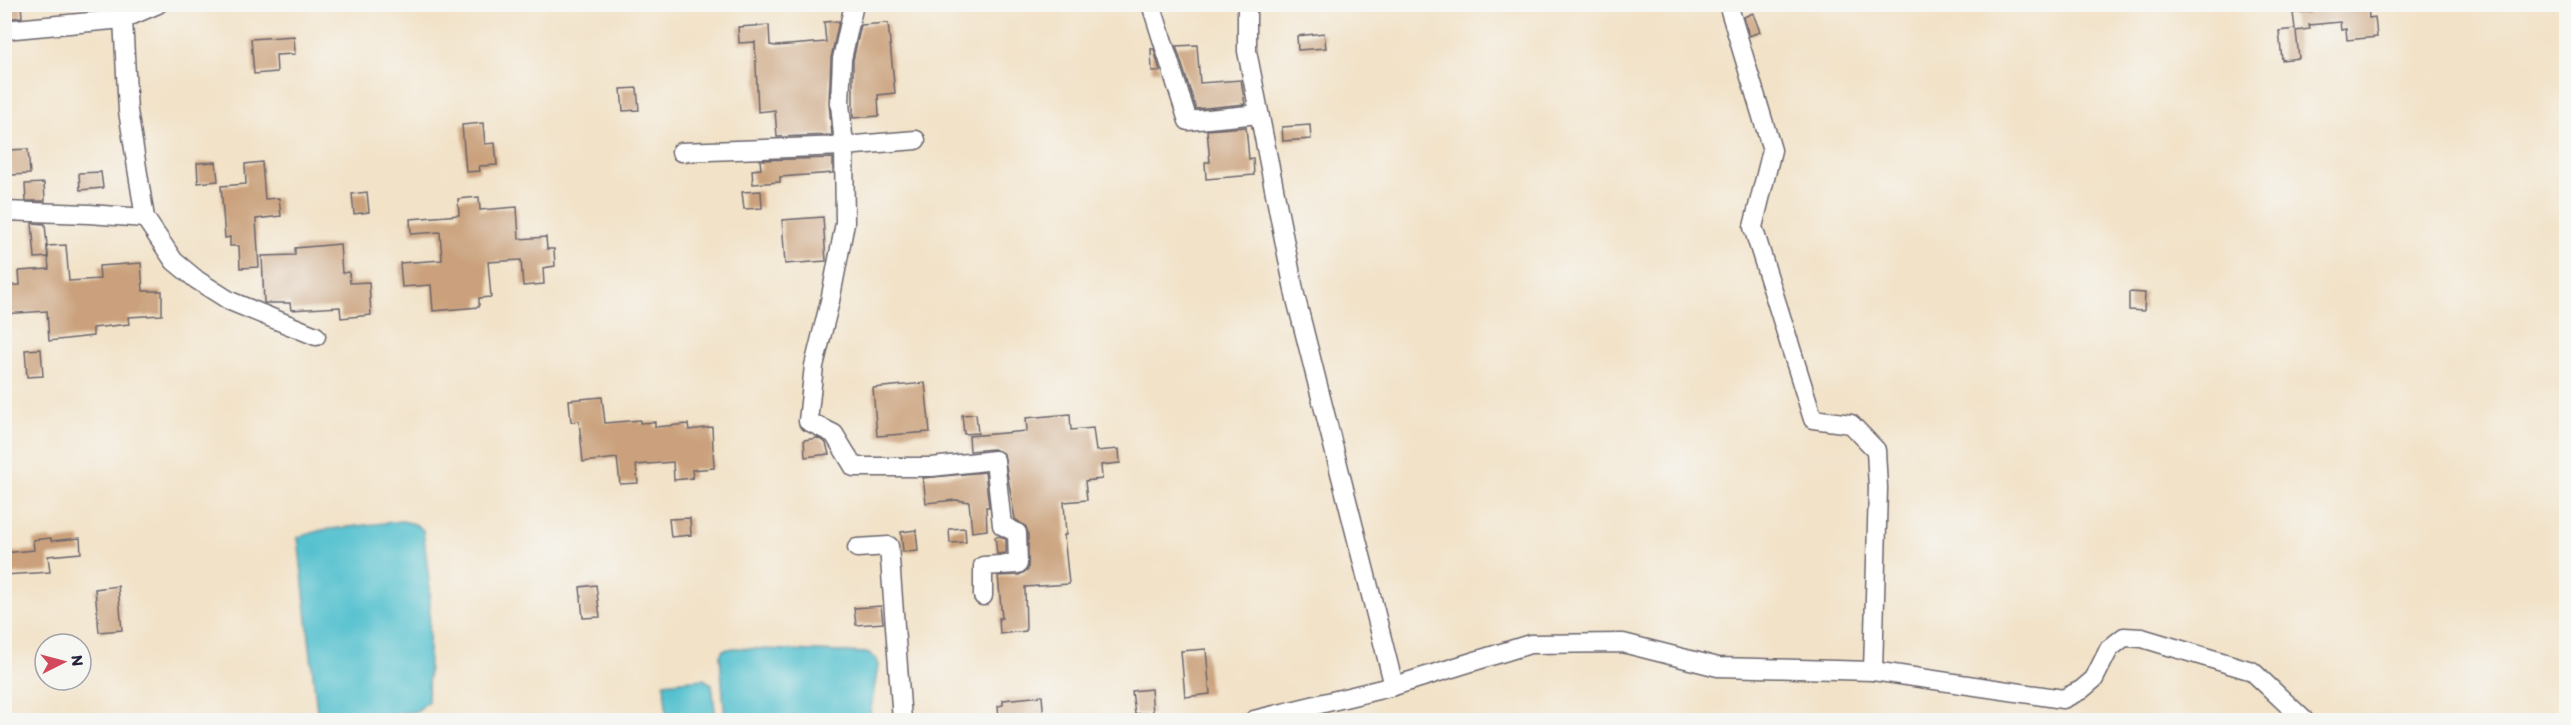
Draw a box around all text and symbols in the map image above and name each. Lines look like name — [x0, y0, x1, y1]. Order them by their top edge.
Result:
north arrow — [33, 632, 93, 692]
text: N — [67, 654, 87, 667]

